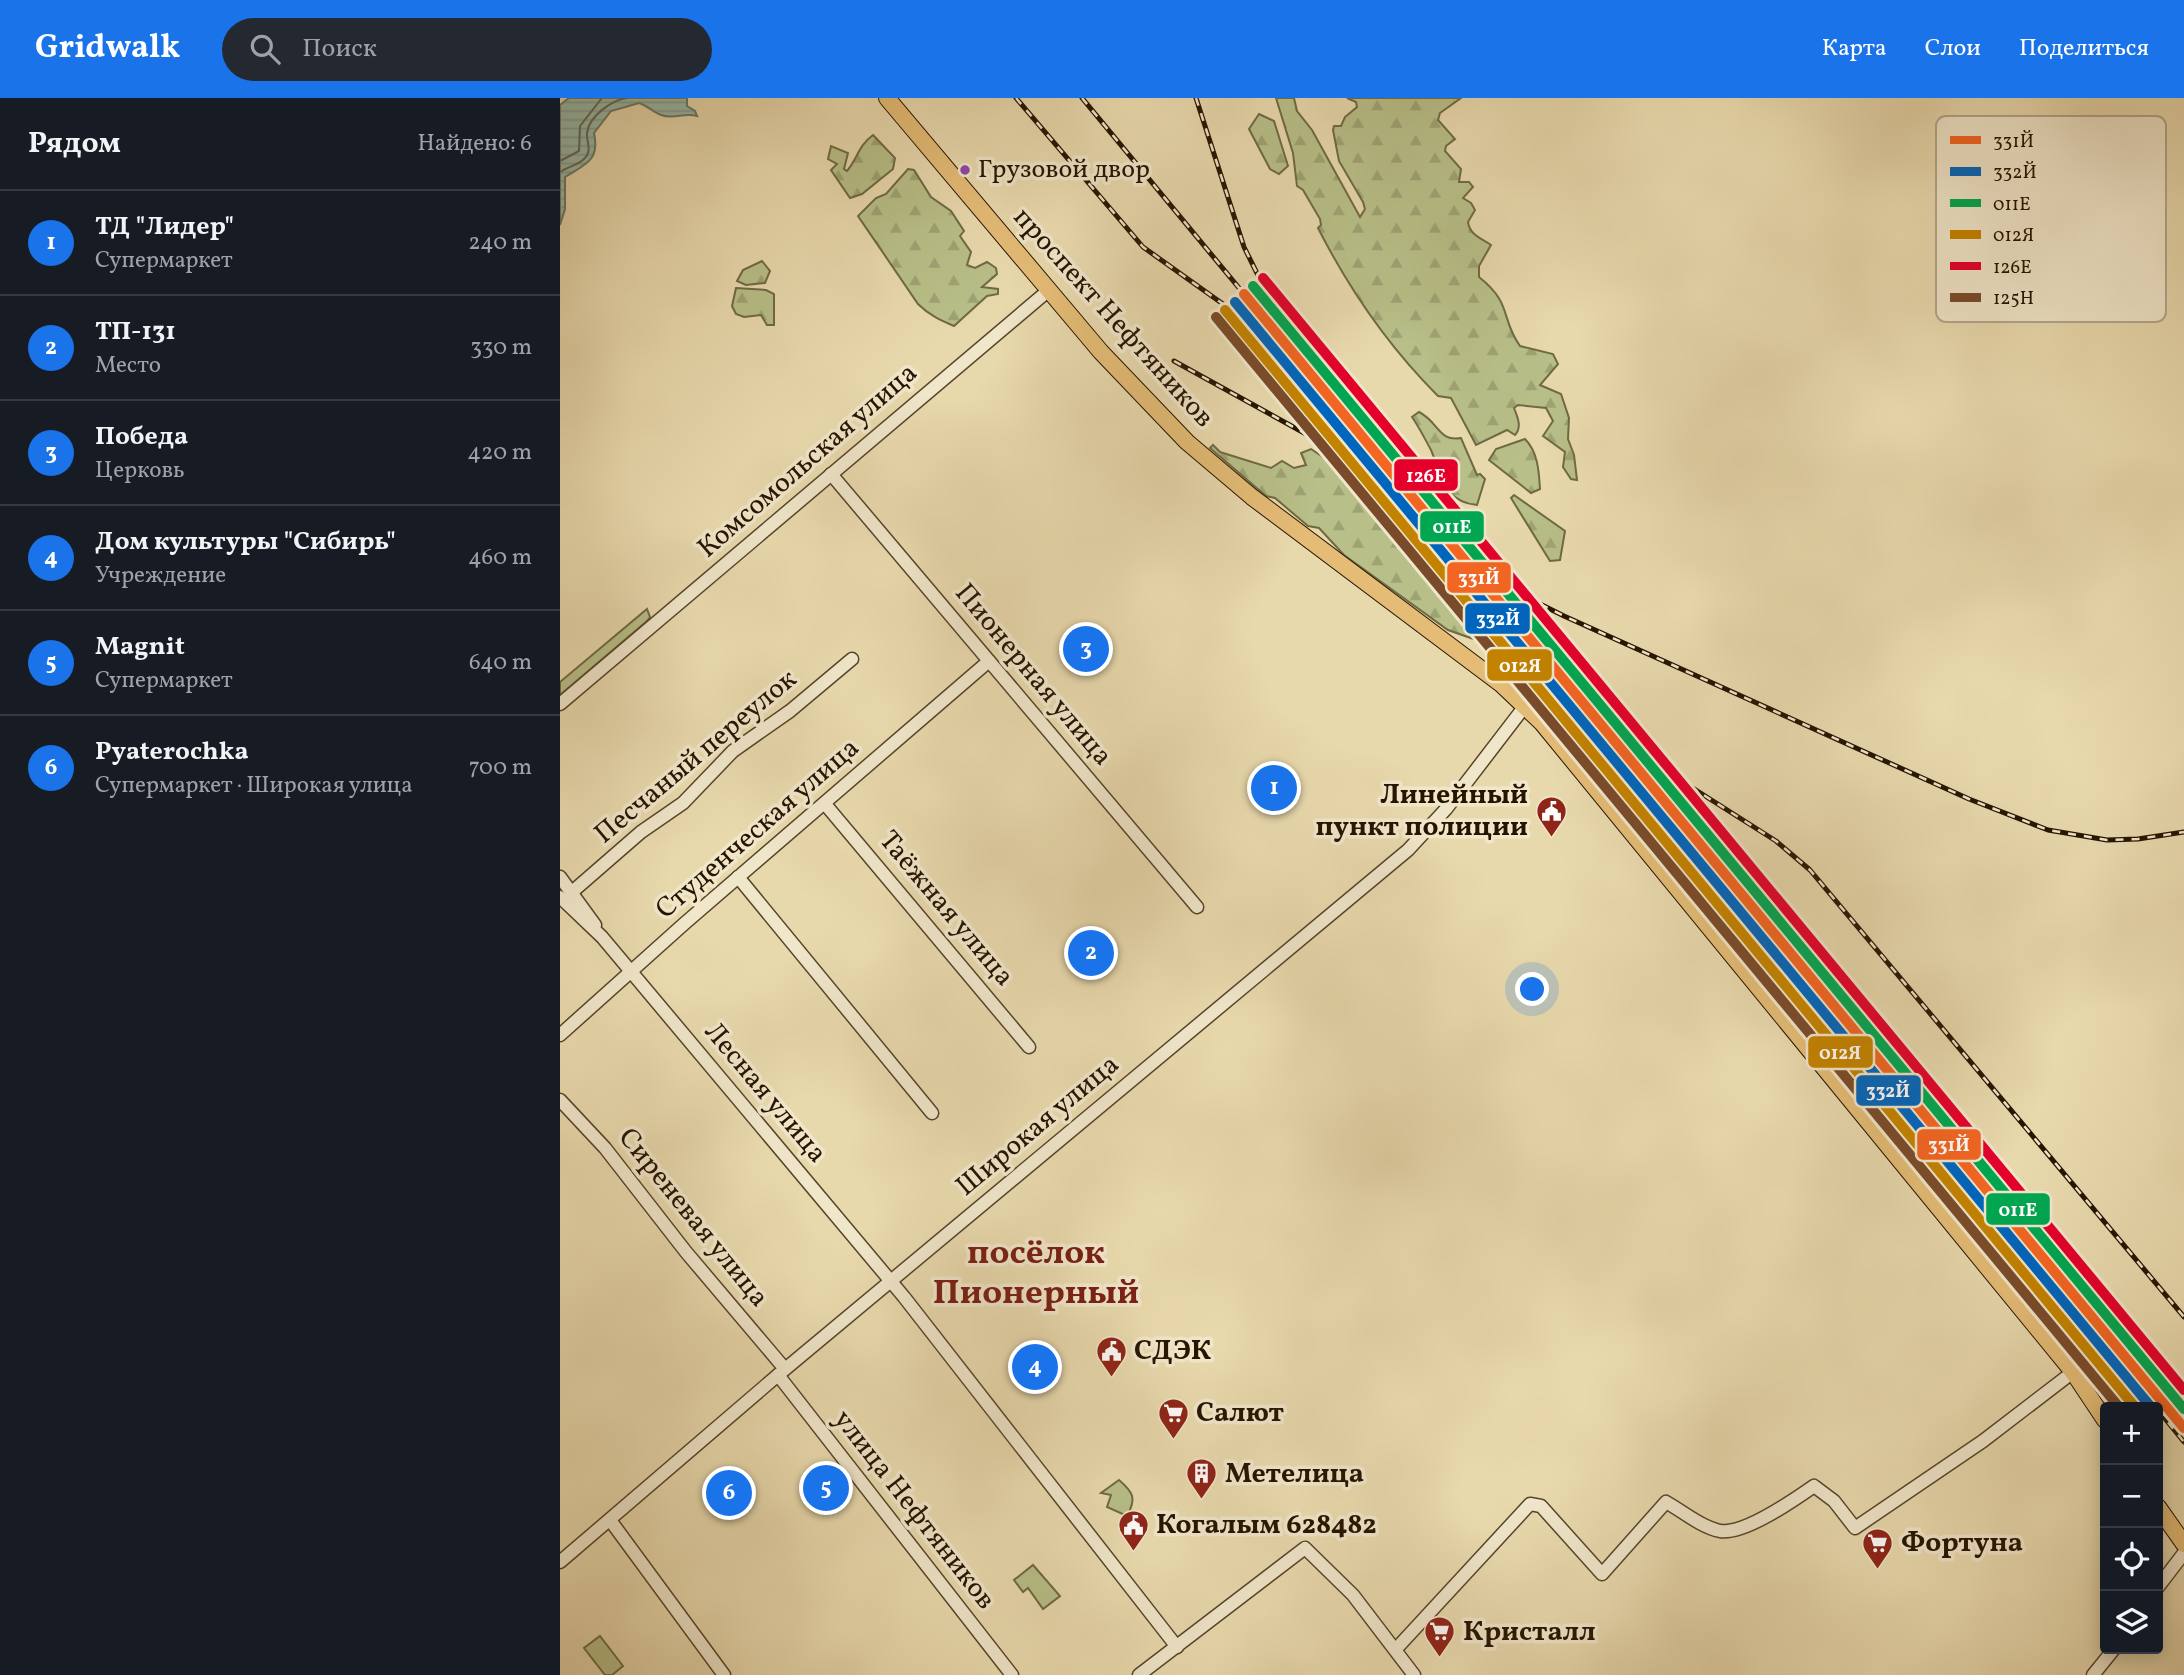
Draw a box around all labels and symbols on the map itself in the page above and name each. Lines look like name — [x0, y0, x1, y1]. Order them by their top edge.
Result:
legend — [1936, 116, 2166, 322]
text: 331Й — [1993, 129, 2034, 155]
place label: Грузовой двор — [978, 152, 1150, 188]
text: 332Й — [1993, 160, 2037, 186]
marker: Грузовой двор — [958, 163, 972, 177]
text: 011Е — [1993, 192, 2031, 218]
street label: проспект Нефтяников — [1003, 199, 1223, 437]
text: 012Я — [1993, 223, 2034, 249]
text: 126Е — [1993, 255, 2032, 281]
text: 125Н — [1993, 286, 2034, 312]
street label: Комсомольская улица — [689, 354, 927, 568]
line badge: 126Е — [1393, 458, 1459, 492]
text: 126Е — [1406, 464, 1446, 490]
line badge: 011Е — [1419, 510, 1485, 543]
text: 011Е — [1433, 515, 1472, 541]
line badge: 331Й — [1446, 561, 1512, 594]
text: 331Й — [1458, 566, 1500, 592]
street label: Пионерная улица — [945, 575, 1121, 775]
line badge: 332Й — [1464, 602, 1531, 635]
text: 332Й — [1476, 607, 1520, 633]
pin: 3 — [1063, 623, 1109, 675]
line badge: 012Я — [1486, 648, 1553, 682]
text: 012Я — [1499, 654, 1541, 680]
street label: Песчаный переулок — [586, 661, 806, 853]
street label: Студенческая улица — [648, 729, 868, 929]
pin: 1 — [1251, 762, 1297, 814]
place label: Линейный пункт полиции — [1315, 776, 1528, 847]
public building icon: Линейный пункт полиции — [1534, 794, 1568, 838]
street label: Таёжная улица — [869, 823, 1023, 995]
pin: 2 — [1068, 927, 1114, 979]
your location — [1515, 972, 1549, 1006]
street label: Лесная улица — [694, 1014, 836, 1172]
line badge: 012Я — [1807, 1035, 1874, 1069]
text: 012Я — [1819, 1041, 1861, 1067]
street label: Широкая улица — [948, 1046, 1128, 1206]
line badge: 332Й — [1855, 1074, 1922, 1107]
text: 332Й — [1866, 1079, 1910, 1105]
street label: Сиреневая улица — [608, 1120, 778, 1316]
line badge: 331Й — [1916, 1128, 1982, 1161]
text: 331Й — [1928, 1133, 1970, 1159]
line badge: 011Е — [1985, 1192, 2051, 1226]
text: 011Е — [1999, 1198, 2038, 1224]
district label: посёлок Пионерный — [933, 1230, 1139, 1318]
place label: СДЭК — [1134, 1332, 1211, 1371]
public building icon: СДЭК — [1094, 1334, 1128, 1378]
pin: 4 — [1012, 1341, 1058, 1393]
place label: Салют — [1196, 1394, 1284, 1433]
supermarket icon: Салют — [1156, 1396, 1190, 1440]
street label: улица Нефтяников — [824, 1402, 1004, 1618]
place label: Метелица — [1225, 1455, 1364, 1494]
building icon: Метелица — [1185, 1457, 1219, 1501]
pin: 5 — [803, 1462, 849, 1514]
pin: 6 — [706, 1467, 752, 1519]
place label: Когалым 628482 — [1156, 1506, 1377, 1545]
public building icon: Когалым 628482 — [1116, 1508, 1150, 1552]
place label: Фортуна — [1901, 1524, 2023, 1563]
supermarket icon: Фортуна — [1861, 1526, 1895, 1570]
place label: Кристалл — [1463, 1613, 1596, 1652]
supermarket icon: Кристалл — [1423, 1615, 1457, 1659]

